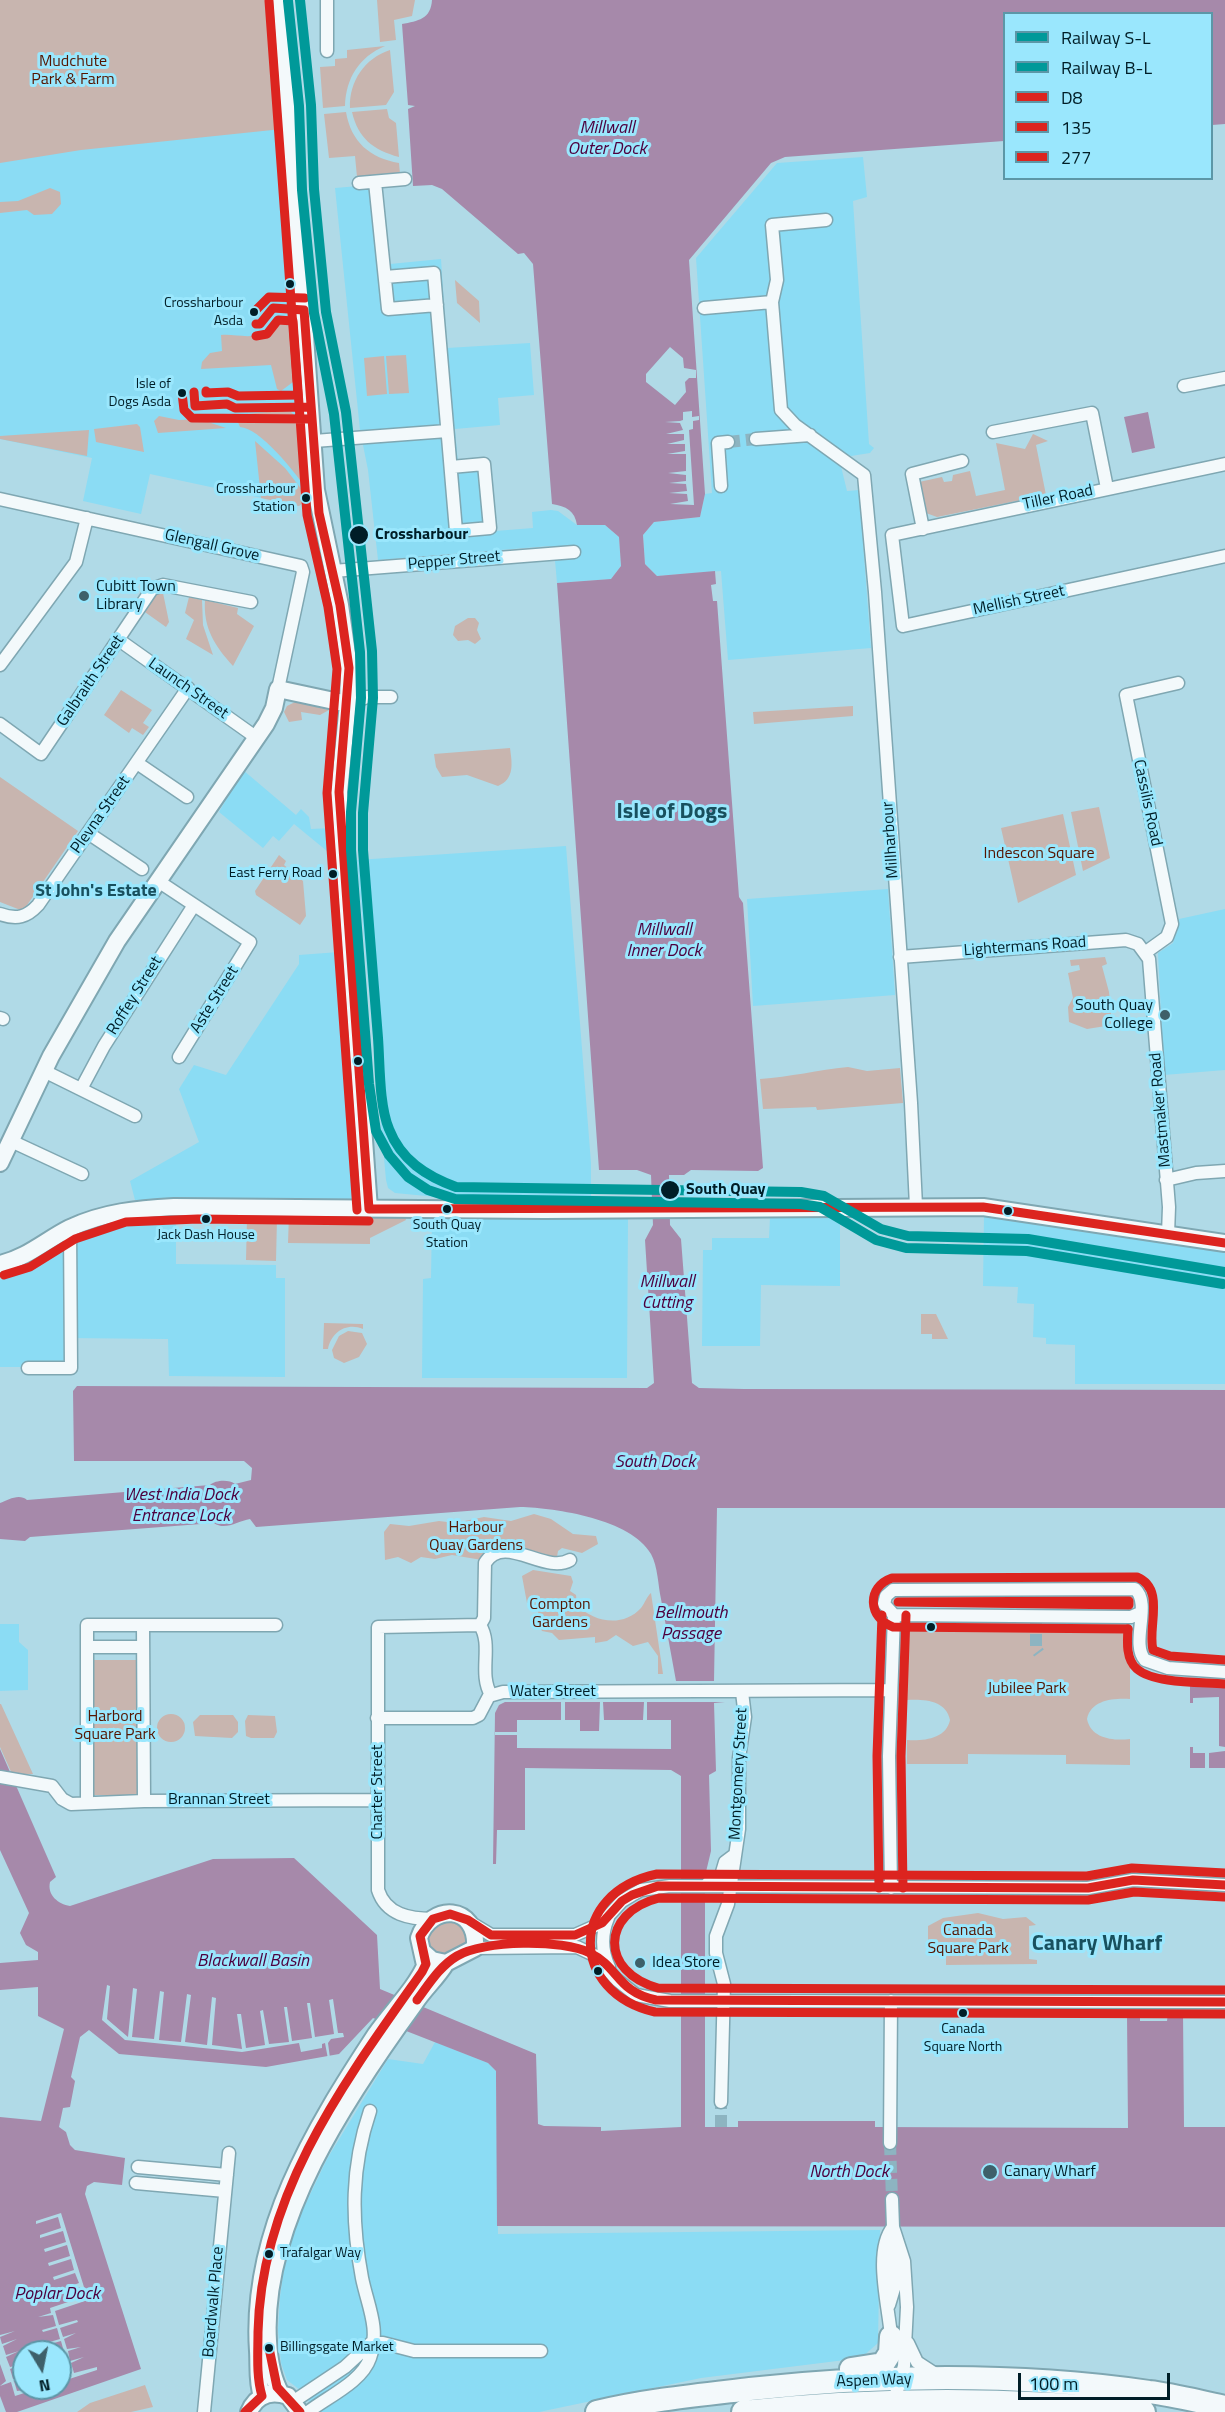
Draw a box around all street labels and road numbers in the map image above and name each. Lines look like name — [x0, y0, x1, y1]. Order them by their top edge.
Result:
street label: Tiller Road — [1021, 481, 1095, 515]
street label: Glengall Grove — [163, 526, 261, 566]
street label: Pepper Street — [407, 547, 501, 575]
street label: Mellish Street — [971, 582, 1067, 620]
street label: Galbraith Street — [53, 632, 129, 730]
street label: Launch Street — [144, 654, 232, 724]
street label: Cassilis Road — [1128, 758, 1166, 848]
street label: Plevna Street — [67, 773, 135, 857]
street label: Millharbour — [879, 801, 903, 879]
street label: Lightermans Road — [963, 933, 1087, 961]
street label: Roffey Street — [103, 953, 167, 1039]
street label: Aste Street — [187, 963, 243, 1037]
street label: Mastmaker Road — [1146, 1052, 1176, 1168]
street label: Water Street — [510, 1682, 596, 1702]
street label: Montgomery Street — [726, 1708, 752, 1840]
street label: Charter Street — [368, 1745, 388, 1839]
street label: Brannan Street — [168, 1790, 270, 1810]
street label: Boardwalk Place — [200, 2246, 228, 2358]
street label: Aspen Way — [836, 2370, 912, 2392]

